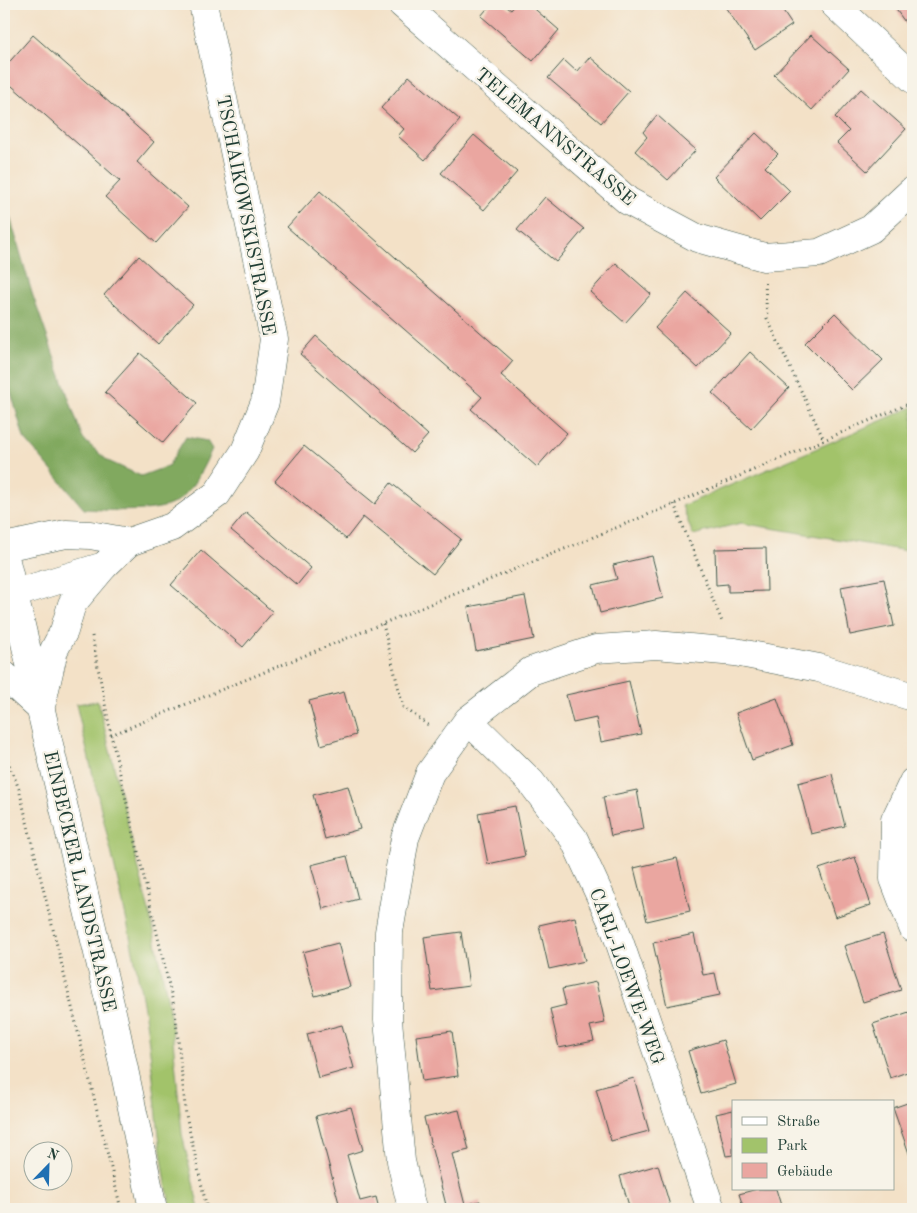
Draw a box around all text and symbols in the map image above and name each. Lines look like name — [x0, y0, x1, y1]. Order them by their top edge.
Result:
street label: TELEMANNSTRASSE — [471, 66, 638, 210]
street label: TSCHAIKOWSKISTRASSE — [212, 94, 277, 337]
street label: EINBECKER LANDSTRASSE — [39, 749, 118, 1014]
street label: CARL-LOEWE-WEG — [585, 886, 667, 1068]
legend — [732, 1100, 894, 1190]
text: Straße — [777, 1115, 820, 1130]
text: Park — [777, 1139, 808, 1154]
north arrow — [22, 1140, 72, 1190]
text: N — [45, 1146, 61, 1164]
text: Gebäude — [777, 1165, 833, 1180]

